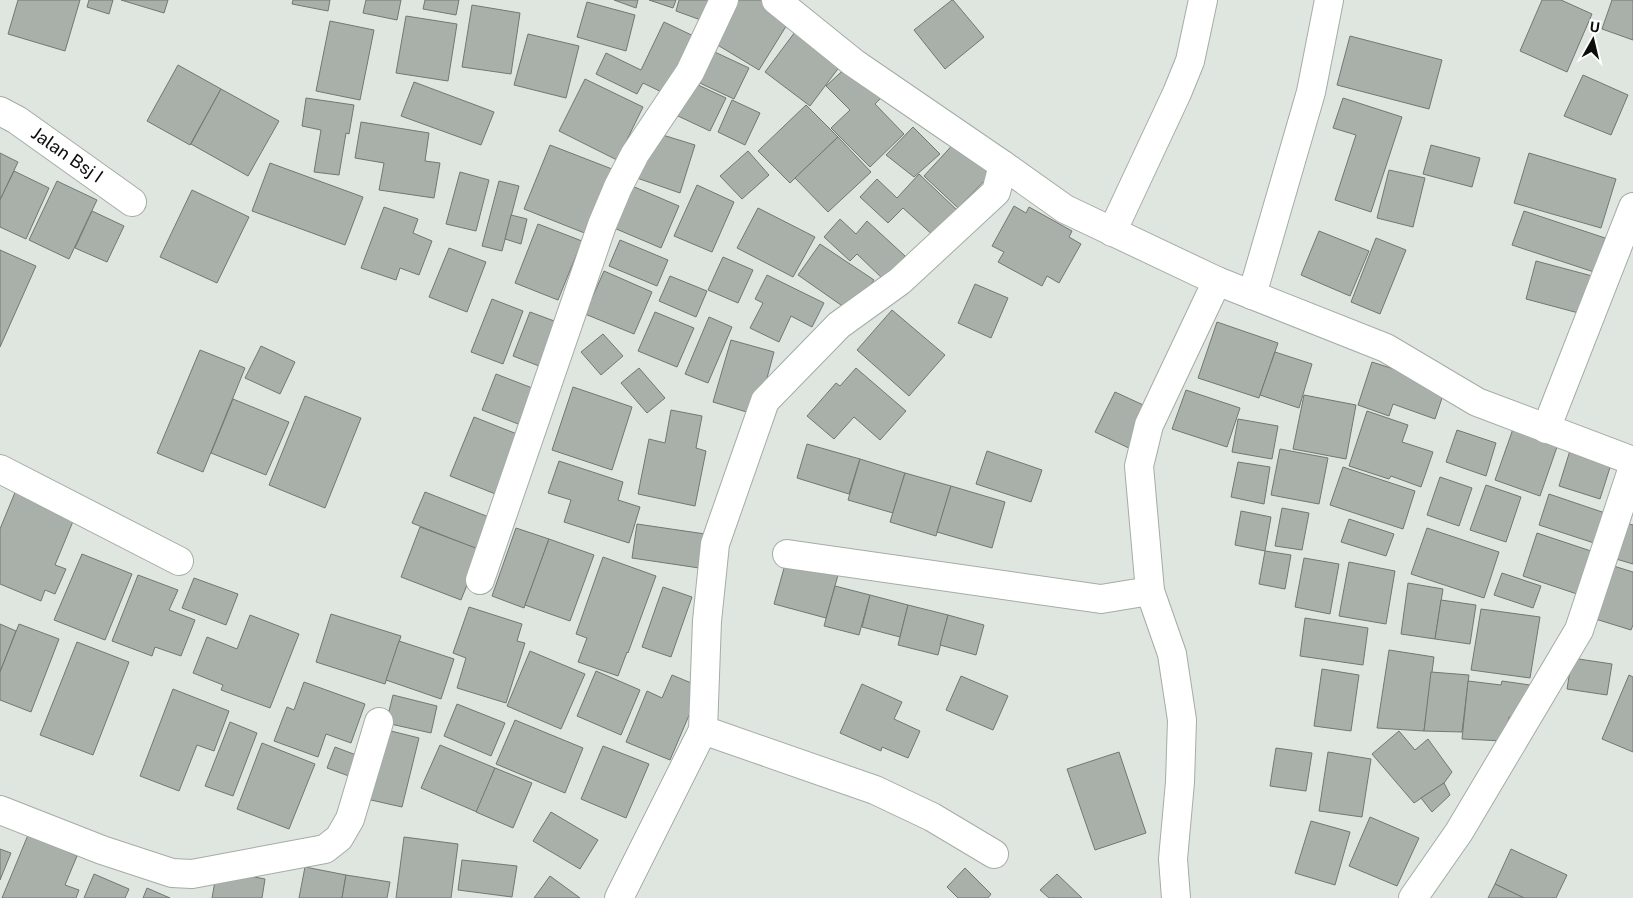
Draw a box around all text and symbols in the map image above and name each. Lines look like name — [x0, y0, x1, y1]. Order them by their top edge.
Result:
north arrow — [1568, 15, 1618, 65]
text: U — [1589, 18, 1601, 36]
street label: Jalan Bsj I — [28, 122, 107, 187]

